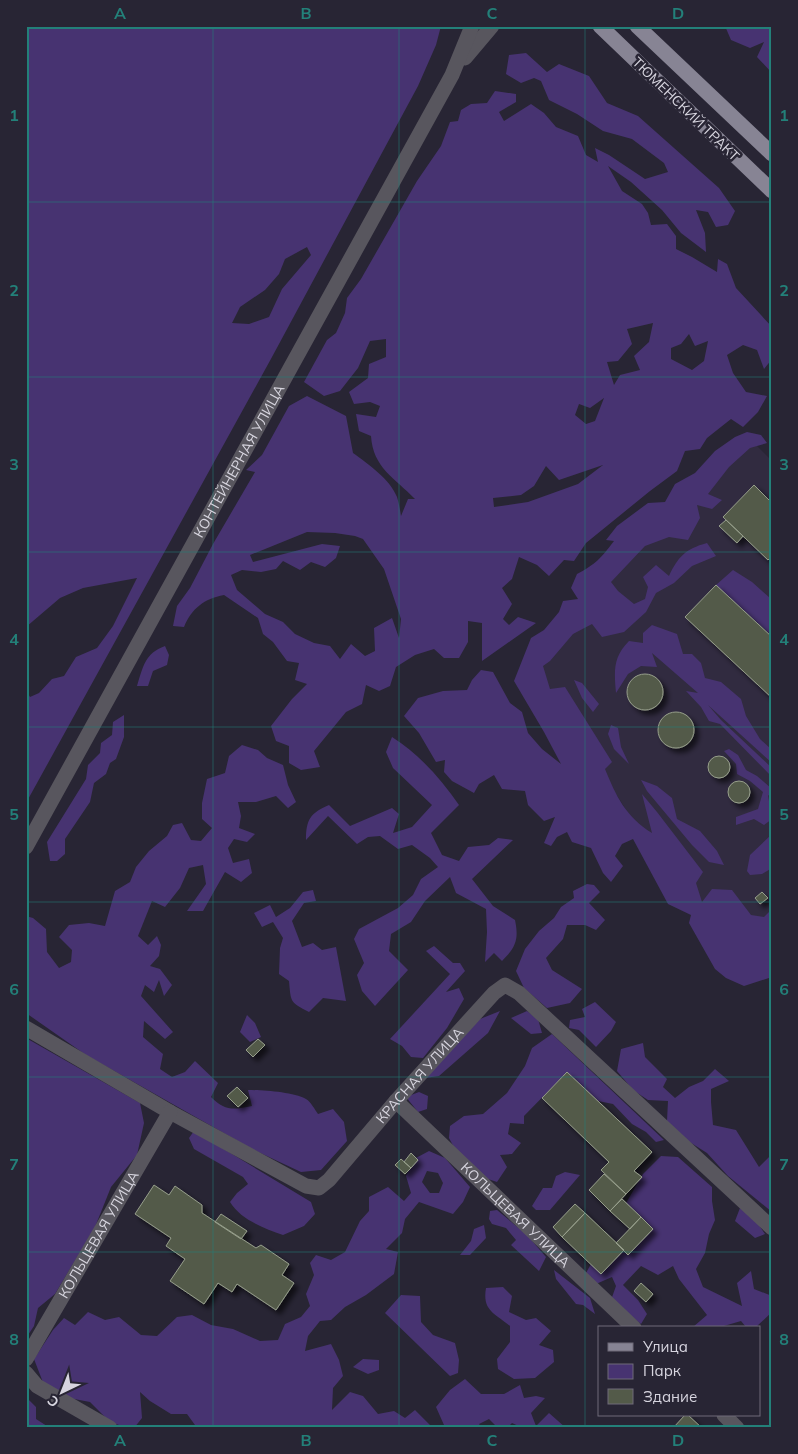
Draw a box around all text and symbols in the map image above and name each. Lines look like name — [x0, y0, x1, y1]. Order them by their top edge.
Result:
text: A — [114, 3, 126, 23]
text: B — [300, 3, 312, 23]
text: C — [487, 3, 498, 23]
text: D — [672, 3, 684, 23]
street label: ТЮМЕНСКИЙ ТРАКТ — [629, 53, 744, 165]
text: 1 — [9, 105, 19, 125]
text: 1 — [779, 105, 789, 125]
text: 2 — [9, 280, 19, 300]
text: 2 — [779, 280, 789, 300]
street label: КОНТЕЙНЕРНАЯ УЛИЦА — [190, 381, 289, 541]
text: 3 — [9, 454, 19, 474]
text: 3 — [779, 454, 789, 474]
text: 4 — [9, 629, 19, 649]
text: 4 — [779, 629, 789, 649]
text: 5 — [9, 804, 19, 824]
text: 5 — [779, 804, 789, 824]
text: 6 — [9, 979, 19, 999]
text: 6 — [779, 979, 789, 999]
street label: КРАСНАЯ УЛИЦА — [372, 1023, 468, 1127]
text: 7 — [9, 1154, 19, 1174]
text: 7 — [779, 1154, 789, 1174]
street label: КОЛЬЦЕВАЯ УЛИЦА — [457, 1158, 574, 1272]
street label: КОЛЬЦЕВАЯ УЛИЦА — [54, 1167, 143, 1302]
legend — [598, 1326, 760, 1416]
text: 8 — [9, 1329, 19, 1349]
text: 8 — [779, 1329, 789, 1349]
text: Улица — [642, 1337, 688, 1356]
text: Парк — [643, 1361, 682, 1380]
north arrow — [38, 1366, 88, 1416]
text: Здание — [643, 1387, 697, 1406]
text: С — [43, 1392, 63, 1411]
text: A — [114, 1430, 126, 1450]
text: B — [300, 1430, 312, 1450]
text: C — [487, 1430, 498, 1450]
text: D — [672, 1430, 684, 1450]

